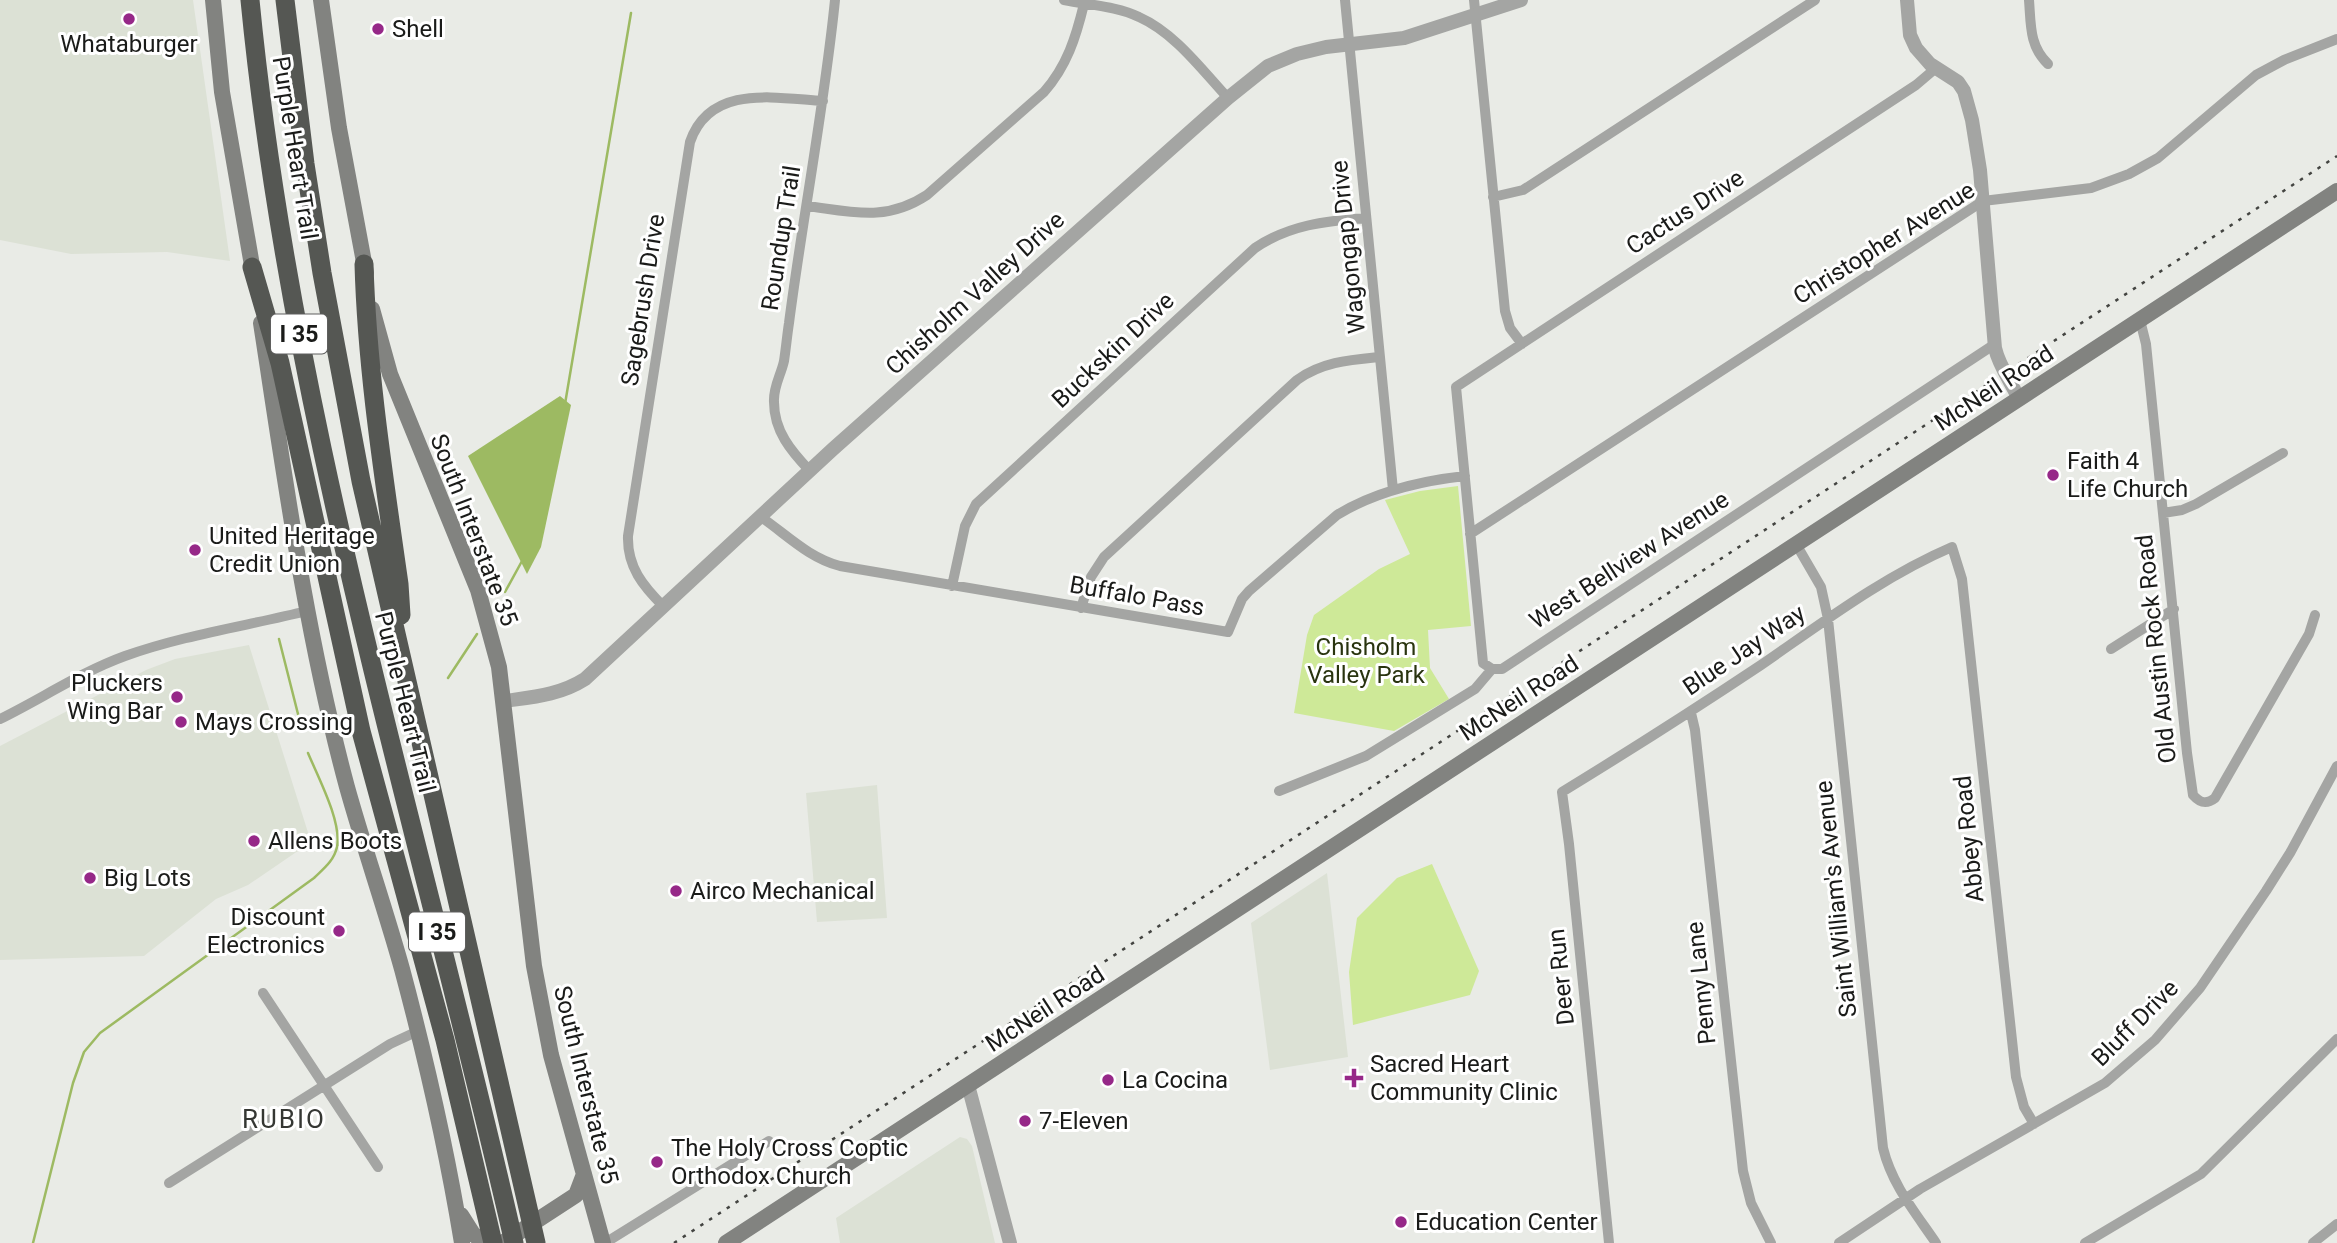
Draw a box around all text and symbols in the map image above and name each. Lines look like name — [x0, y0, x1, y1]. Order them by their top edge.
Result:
marker: Whataburger — [121, 11, 137, 27]
place label: Shell — [392, 15, 444, 43]
marker: Shell — [370, 21, 386, 37]
place label: Whataburger — [60, 30, 198, 58]
street label: Purple Heart Trail — [267, 54, 323, 242]
street label: Wagongap Drive — [1325, 159, 1371, 335]
street label: Roundup Trail — [756, 163, 806, 313]
street label: Cactus Drive — [1621, 164, 1749, 260]
street label: Christopher Avenue — [1788, 176, 1980, 310]
street label: Chisholm Valley Drive — [880, 206, 1070, 380]
street label: Sagebrush Drive — [616, 212, 670, 388]
street label: Buckskin Drive — [1046, 286, 1180, 414]
road number: I 35 — [271, 314, 327, 354]
street label: McNeil Road — [1929, 339, 2059, 437]
street label: South Interstate 35 — [424, 430, 524, 630]
place label: Faith 4 Life Church — [2067, 447, 2188, 503]
marker: Faith 4 Life Church — [2045, 467, 2061, 483]
street label: West Bellview Avenue — [1524, 485, 1734, 635]
place label: United Heritage Credit Union — [209, 522, 375, 578]
street label: Old Austin Rock Road — [2130, 533, 2182, 765]
marker: United Heritage Credit Union — [187, 542, 203, 558]
street label: Buffalo Pass — [1067, 570, 1207, 622]
street label: Blue Jay Way — [1678, 599, 1811, 701]
street label: Purple Heart Trail — [369, 609, 441, 795]
park label: Chisholm Valley Park — [1307, 633, 1426, 689]
street label: McNeil Road — [1454, 649, 1584, 747]
place label: Pluckers Wing Bar — [67, 669, 163, 725]
marker: Pluckers Wing Bar — [169, 689, 185, 705]
place label: Mays Crossing — [195, 708, 353, 736]
marker: Mays Crossing — [173, 714, 189, 730]
street label: Abbey Road — [1948, 774, 1990, 904]
street label: Saint William's Avenue — [1810, 779, 1862, 1019]
place label: Allens Boots — [268, 827, 402, 855]
marker: Allens Boots — [246, 833, 262, 849]
place label: Big Lots — [104, 864, 191, 892]
marker: Big Lots — [82, 870, 98, 886]
place label: Airco Mechanical — [690, 877, 875, 905]
marker: Airco Mechanical — [668, 883, 684, 899]
place label: Discount Electronics — [207, 903, 325, 959]
road number: I 35 — [409, 912, 465, 951]
street label: Penny Lane — [1681, 920, 1721, 1046]
marker: Discount Electronics — [331, 923, 347, 939]
street label: Deer Run — [1542, 928, 1580, 1026]
street label: McNeil Road — [980, 960, 1110, 1058]
street label: Bluff Drive — [2086, 974, 2184, 1072]
street label: South Interstate 35 — [548, 983, 624, 1187]
place label: Sacred Heart Community Clinic — [1370, 1050, 1558, 1106]
place label: La Cocina — [1122, 1066, 1228, 1094]
marker: Sacred Heart Community Clinic — [1344, 1068, 1364, 1088]
marker: La Cocina — [1100, 1072, 1116, 1088]
district label: RUBIO — [242, 1104, 326, 1134]
place label: 7-Eleven — [1039, 1107, 1129, 1135]
marker: 7-Eleven — [1017, 1113, 1033, 1129]
place label: The Holy Cross Coptic Orthodox Church — [671, 1134, 908, 1190]
marker: The Holy Cross Coptic Orthodox Church — [649, 1154, 665, 1170]
place label: Education Center — [1415, 1208, 1598, 1236]
marker: Education Center — [1393, 1214, 1409, 1230]

